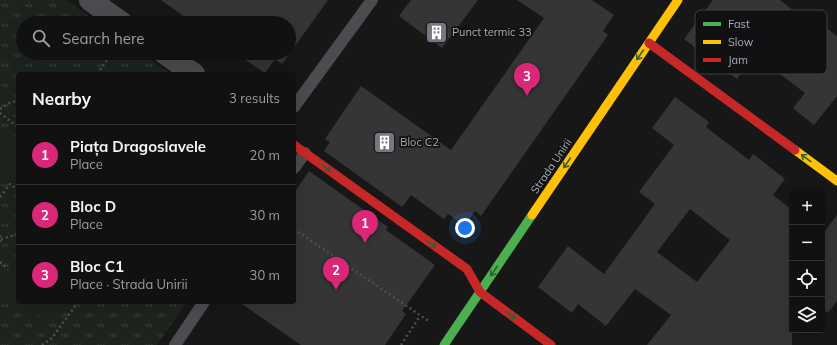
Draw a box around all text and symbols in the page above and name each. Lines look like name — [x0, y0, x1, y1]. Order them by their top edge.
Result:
legend — [695, 10, 827, 74]
search box — [16, 16, 296, 60]
text: Fast — [728, 17, 750, 31]
building icon: Punct termic 33 — [424, 19, 450, 45]
place label: Punct termic 33 — [452, 25, 532, 39]
icon: search — [30, 27, 52, 49]
text: Search here — [62, 29, 144, 48]
text: Slow — [728, 35, 754, 49]
one-way arrow — [636, 50, 644, 61]
text: Jam — [728, 53, 748, 67]
pin: 3 — [514, 63, 540, 96]
text: Nearby — [32, 88, 91, 109]
text: 3 results — [229, 90, 280, 106]
building icon: Bloc C2 — [371, 129, 397, 155]
place label: Bloc C2 — [400, 135, 439, 149]
street label: Strada Unirii — [527, 136, 575, 196]
text: Piața Dragoslavele — [70, 137, 206, 156]
text: 1 — [41, 147, 49, 163]
text: 20 m — [250, 147, 280, 163]
one-way arrow — [800, 153, 811, 162]
text: Place — [70, 156, 103, 172]
one-way arrow — [563, 157, 571, 168]
one-way arrow — [320, 164, 331, 172]
map controls — [789, 189, 825, 333]
button: + — [789, 189, 825, 225]
text: Bloc D — [70, 197, 116, 216]
text: 2 — [41, 207, 49, 223]
text: 30 m — [250, 207, 280, 223]
pin: 1 — [352, 210, 378, 243]
text: Place — [70, 216, 103, 232]
your location — [455, 218, 475, 238]
button: − — [789, 225, 825, 261]
one-way arrow — [426, 240, 437, 248]
text: Bloc C1 — [70, 257, 124, 276]
pin: 2 — [323, 257, 349, 290]
button: locate — [789, 261, 825, 297]
one-way arrow — [490, 265, 498, 276]
text: 3 — [41, 267, 49, 283]
text: 30 m — [250, 267, 280, 283]
text: Place · Strada Unirii — [70, 276, 188, 292]
button: layers — [789, 297, 825, 333]
one-way arrow — [506, 311, 517, 320]

